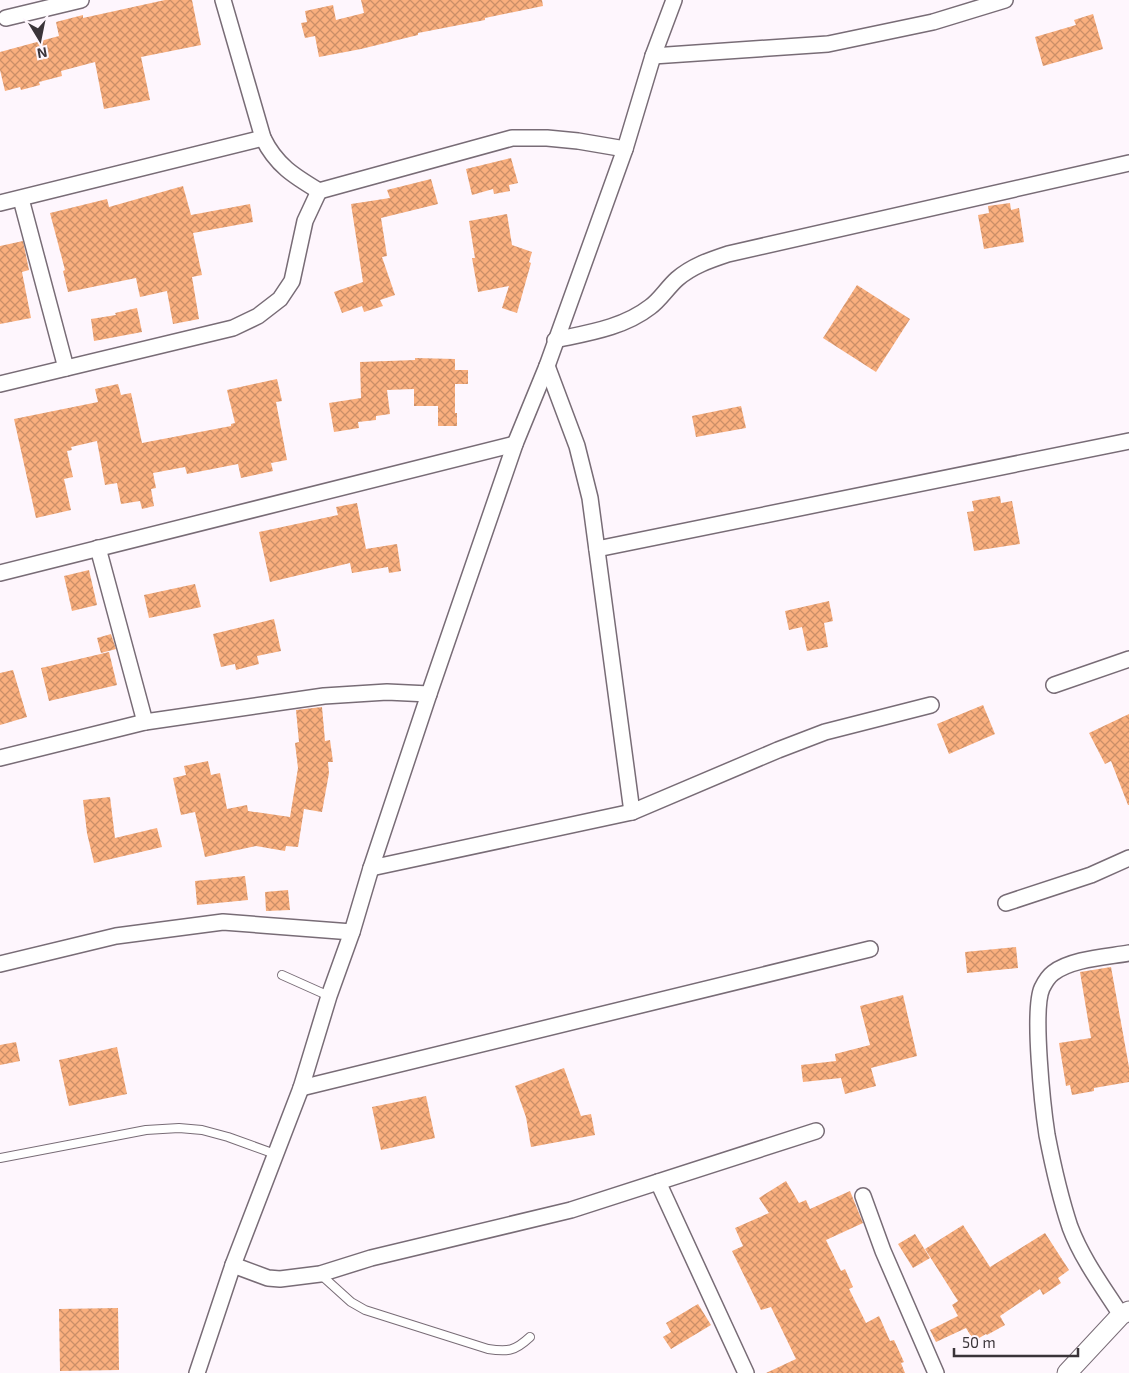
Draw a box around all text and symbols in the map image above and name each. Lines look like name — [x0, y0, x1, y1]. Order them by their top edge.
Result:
north arrow — [15, 15, 65, 65]
text: N — [36, 44, 49, 63]
scale bar — [954, 1326, 1078, 1358]
text: 50 m — [962, 1333, 996, 1351]

